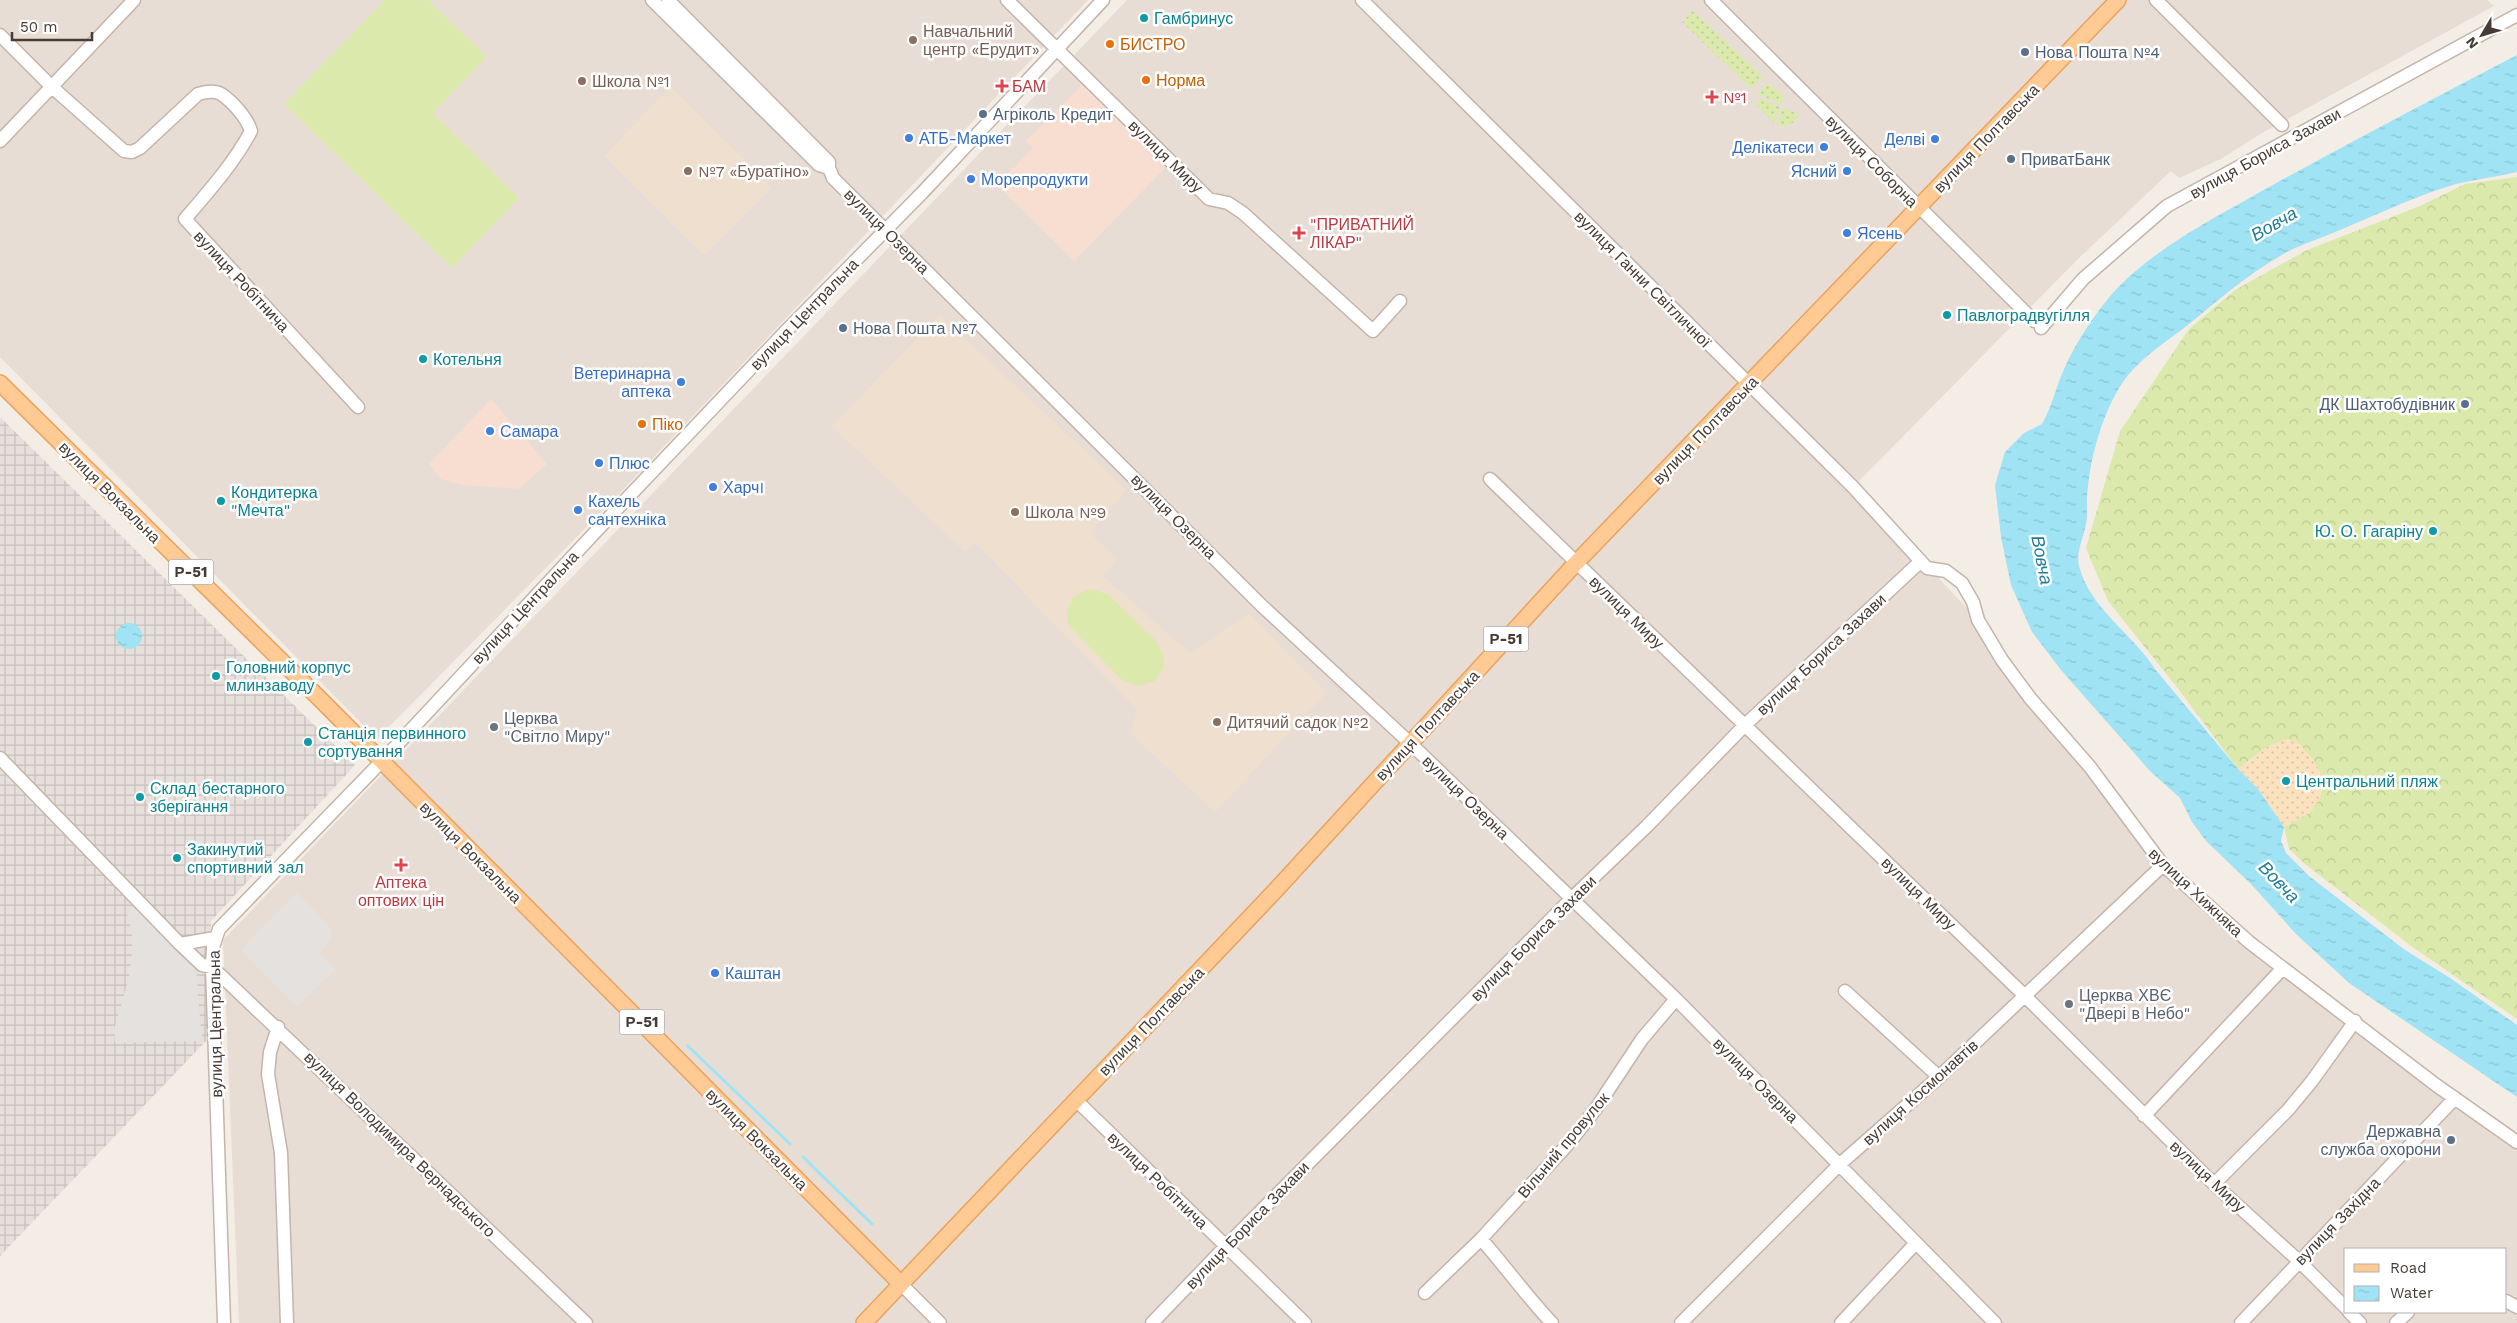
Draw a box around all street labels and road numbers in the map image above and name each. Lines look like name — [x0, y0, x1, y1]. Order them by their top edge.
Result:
street label: вулиця Полтавська — [1930, 80, 2043, 197]
street label: вулиця Бориса Захави — [2186, 104, 2344, 203]
street label: вулиця Соборна — [1822, 111, 1922, 211]
street label: вулиця Миру — [1124, 116, 1207, 197]
street label: вулиця Озерна — [840, 185, 933, 278]
street label: вулиця Ганни Світличної — [1570, 207, 1715, 352]
street label: вулиця Робітнича — [190, 227, 293, 336]
street label: вулиця Центральна — [746, 255, 862, 374]
street label: вулиця Полтавська — [1649, 372, 1762, 489]
street label: вулиця Вокзальна — [55, 438, 164, 547]
street label: вулиця Озерна — [1127, 470, 1220, 563]
street label: вулиця Центральна — [468, 547, 583, 668]
road number: Р-51 — [168, 560, 214, 584]
street label: вулиця Миру — [1585, 572, 1668, 653]
street label: вулиця Бориса Захави — [1753, 590, 1890, 719]
road number: Р-51 — [1484, 626, 1528, 652]
street label: вулиця Полтавська — [1371, 666, 1483, 784]
street label: вулиця Озерна — [1419, 751, 1513, 843]
street label: вулиця Вокзальна — [416, 798, 525, 907]
street label: вулиця Хижняка — [2145, 844, 2247, 941]
street label: вулиця Миру — [1877, 853, 1960, 934]
street label: вулиця Бориса Захави — [1467, 872, 1600, 1005]
street label: вулиця Центральна — [205, 950, 226, 1098]
street label: вулиця Полтавська — [1095, 963, 1208, 1080]
road number: Р-51 — [620, 1010, 664, 1034]
street label: вулиця Озерна — [1709, 1034, 1802, 1127]
street label: вулиця Космонавтів — [1859, 1036, 1982, 1149]
street label: вулиця Володимира Вернадського — [300, 1048, 499, 1241]
street label: вулиця Вокзальна — [702, 1085, 811, 1194]
street label: Вільний провулок — [1514, 1088, 1614, 1202]
street label: вулиця Робітнича — [1104, 1128, 1212, 1233]
street label: вулиця Миру — [2166, 1137, 2249, 1216]
street label: вулиця Бориса Захави — [1182, 1158, 1313, 1293]
street label: вулиця Західна — [2291, 1173, 2384, 1269]

